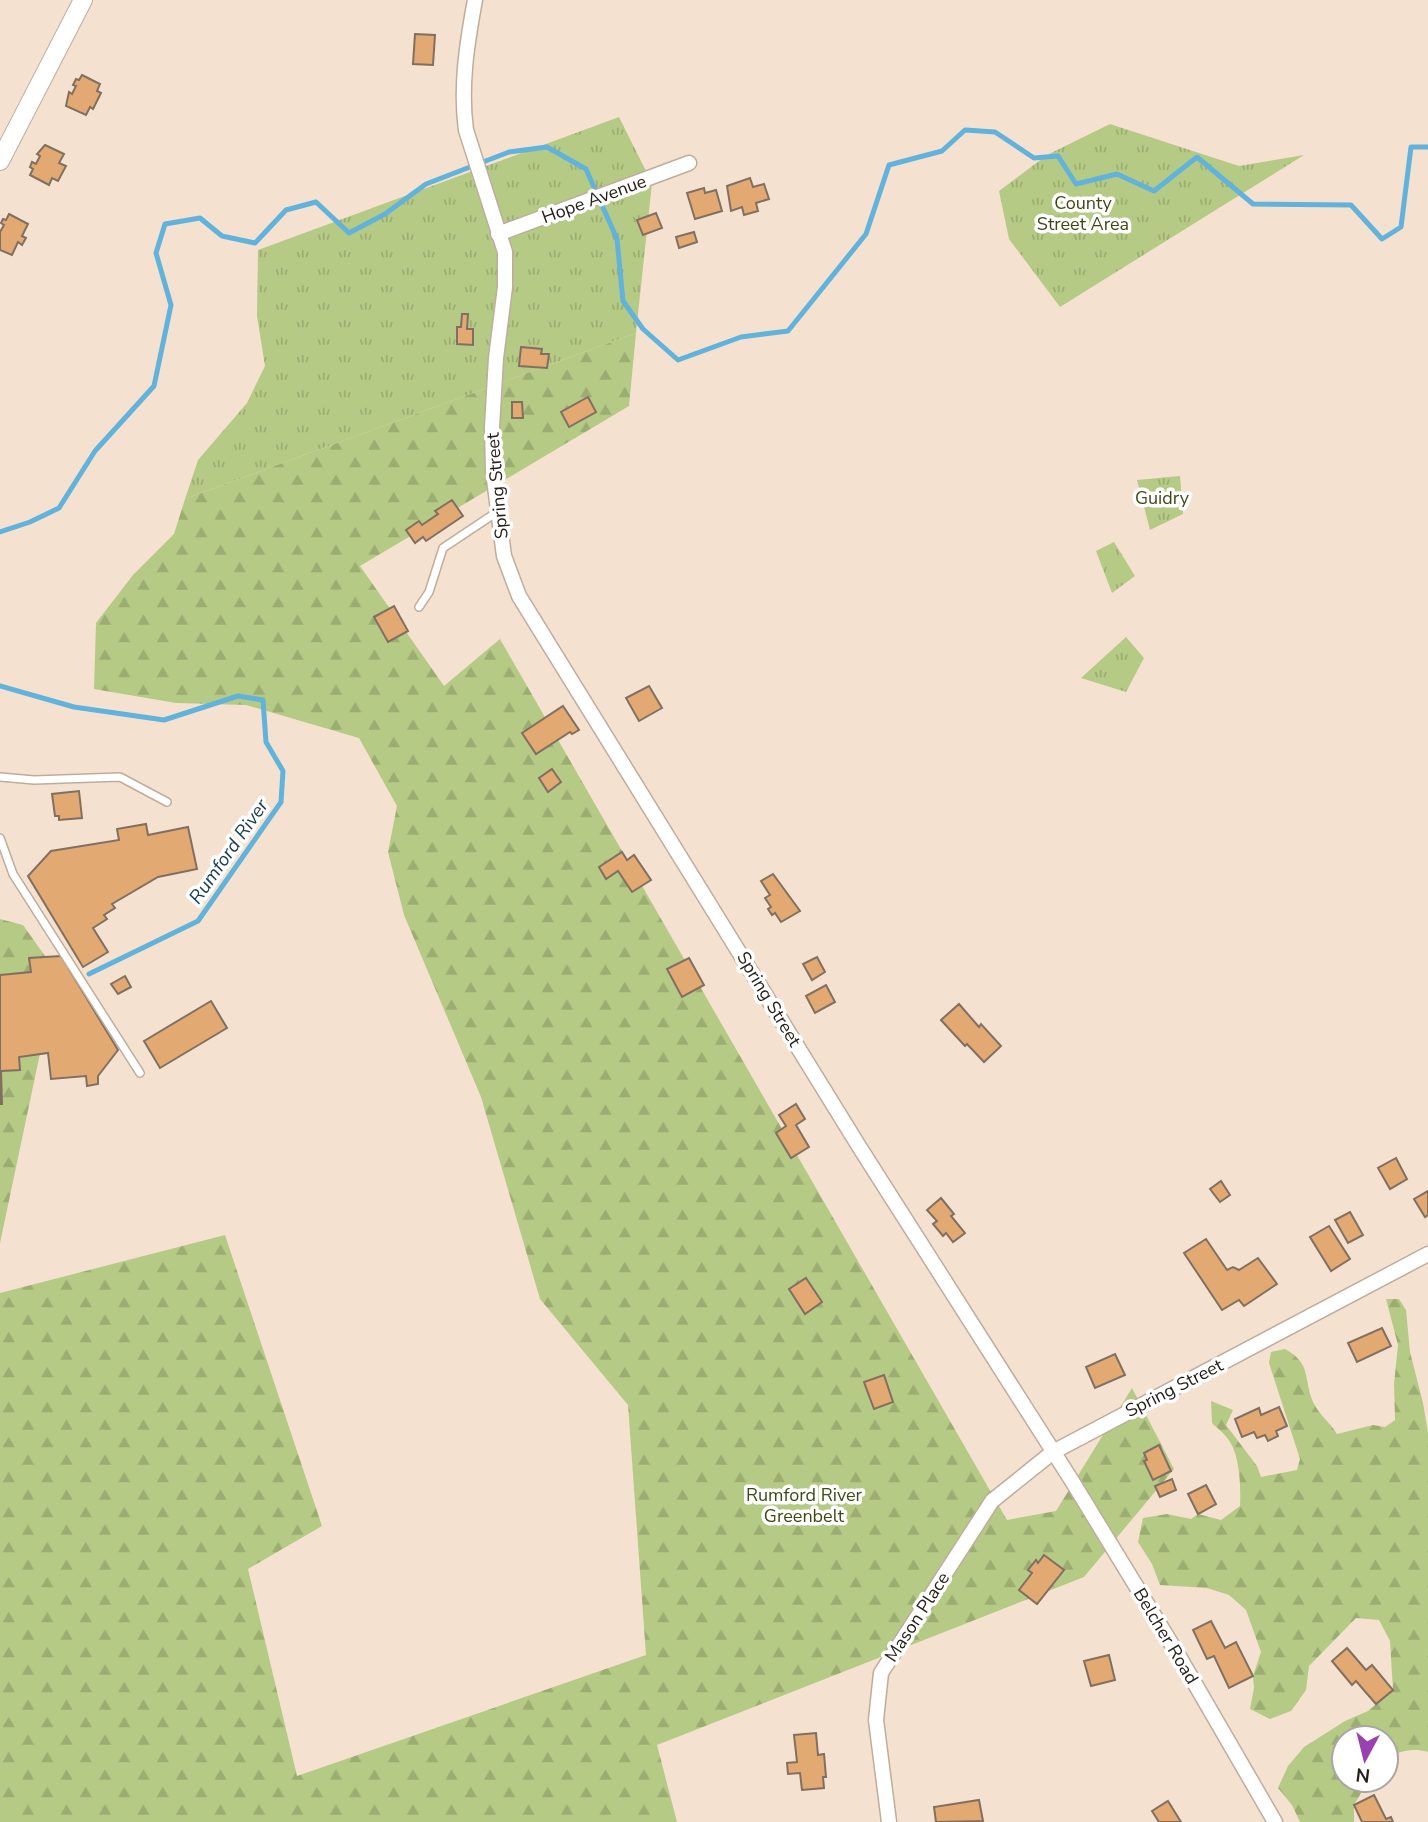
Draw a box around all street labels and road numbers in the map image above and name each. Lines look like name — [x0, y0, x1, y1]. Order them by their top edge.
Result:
street label: Hope Avenue — [538, 169, 650, 229]
street label: Spring Street — [480, 431, 514, 540]
street label: Spring Street — [731, 947, 807, 1052]
street label: Spring Street — [1121, 1353, 1228, 1423]
street label: Mason Place — [879, 1568, 955, 1666]
street label: Belcher Road — [1128, 1583, 1204, 1689]

